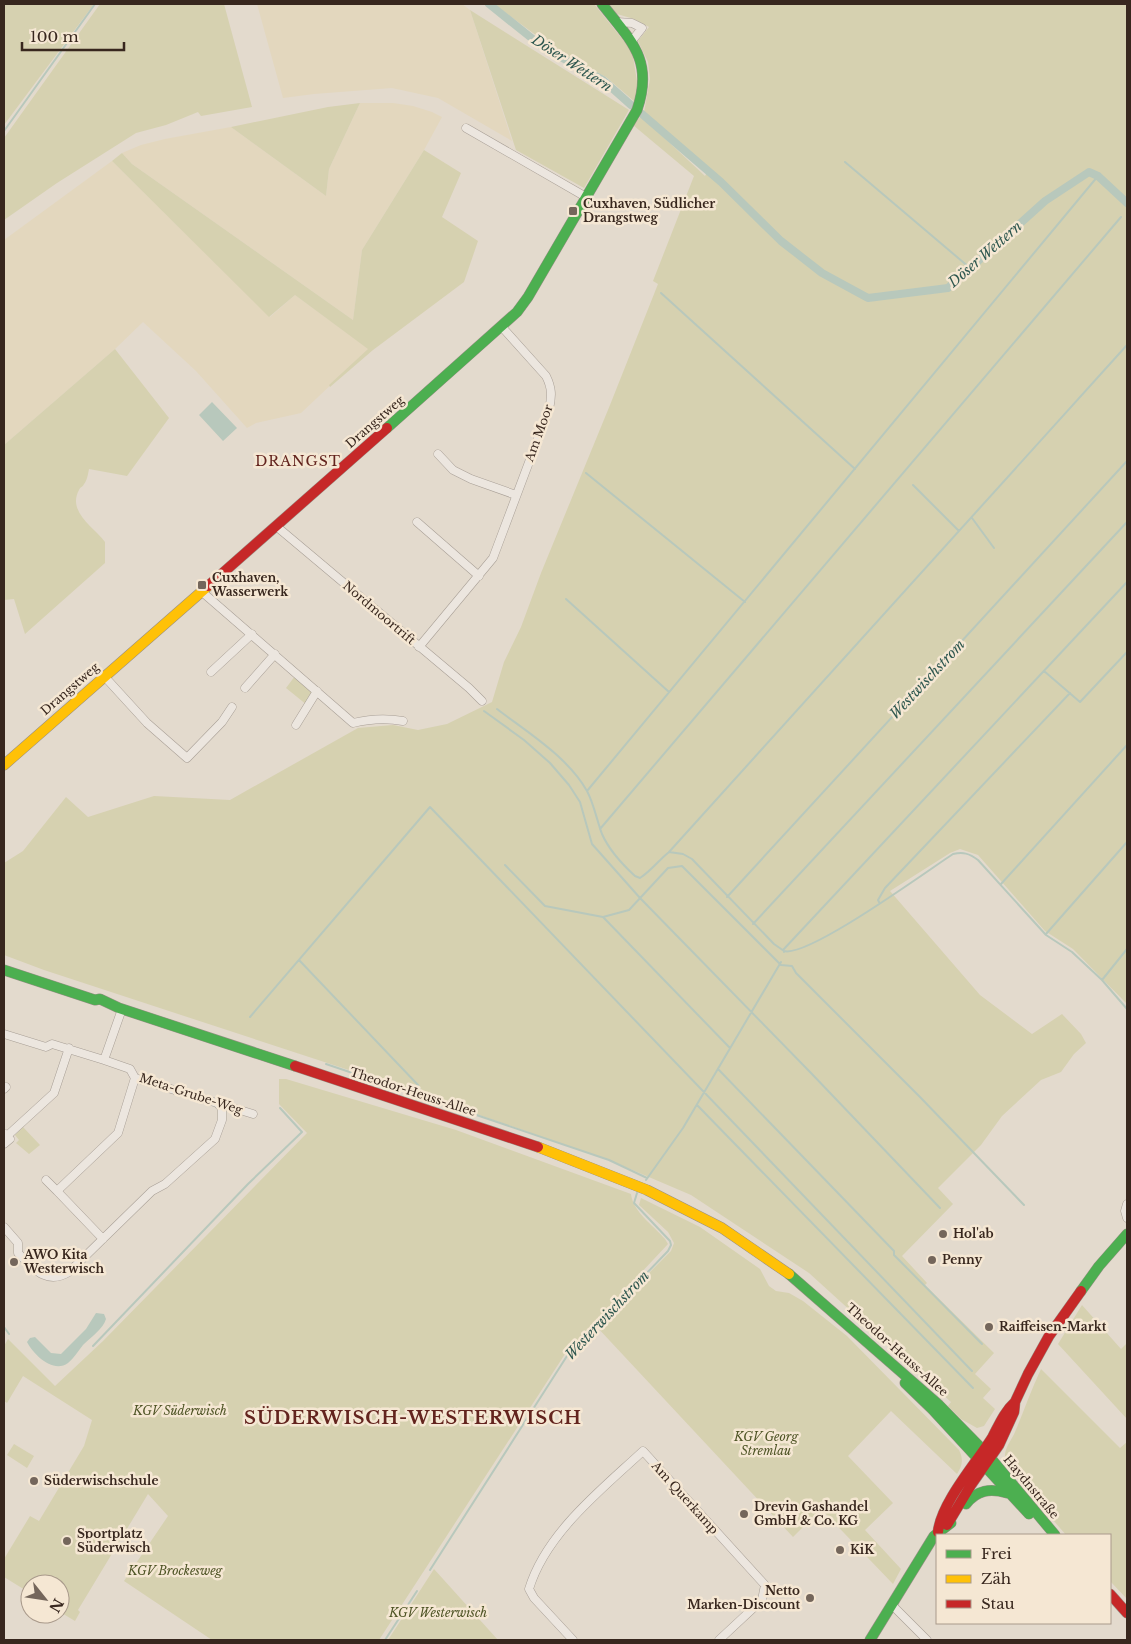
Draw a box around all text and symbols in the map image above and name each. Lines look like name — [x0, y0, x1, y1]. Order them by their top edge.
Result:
scale bar — [22, 20, 125, 52]
text: 100 m — [30, 27, 79, 46]
water label: Döser Wettern — [528, 30, 616, 96]
place label: Cuxhaven, Südlicher Drangstweg — [583, 196, 715, 225]
marker: Cuxhaven, Südlicher Drangstweg — [567, 205, 579, 217]
water label: Döser Wettern — [944, 217, 1026, 292]
street label: Drangstweg — [342, 392, 408, 451]
street label: Am Moor — [521, 402, 556, 464]
district label: DRANGST — [255, 452, 341, 470]
place label: Cuxhaven, Wasserwerk — [211, 570, 289, 599]
street label: Nordmoortrift — [340, 578, 419, 648]
marker: Cuxhaven, Wasserwerk — [196, 579, 208, 591]
water label: Westwischstrom — [886, 635, 968, 723]
street label: Drangstweg — [37, 659, 103, 718]
street label: Theodor-Heuss-Allee — [348, 1064, 478, 1119]
street label: Meta-Grube-Weg — [138, 1070, 245, 1118]
place label: Hol'ab — [953, 1226, 994, 1241]
marker: Hol'ab — [937, 1228, 949, 1240]
place label: AWO Kita Westerwisch — [23, 1247, 104, 1276]
place label: Penny — [942, 1252, 982, 1267]
marker: Penny — [926, 1254, 938, 1266]
marker: AWO Kita Westerwisch — [8, 1256, 20, 1268]
water label: Westerwischstrom — [561, 1267, 653, 1363]
street label: Theodor-Heuss-Allee — [843, 1300, 952, 1399]
place label: Raiffeisen-Markt — [999, 1319, 1107, 1334]
marker: Raiffeisen-Markt — [983, 1321, 995, 1333]
park label: KGV Süderwisch — [132, 1403, 227, 1418]
district label: SÜDERWISCH-WESTERWISCH — [244, 1406, 582, 1429]
park label: KGV Georg Stremlau — [733, 1429, 799, 1458]
street label: Haydnstraße — [1000, 1452, 1063, 1522]
street label: Am Querkamp — [648, 1457, 722, 1537]
place label: Süderwischschule — [44, 1473, 158, 1488]
marker: Süderwischschule — [28, 1475, 40, 1487]
place label: Drevin Gashandel GmbH & Co. KG — [754, 1499, 869, 1528]
marker: Drevin Gashandel GmbH & Co. KG — [738, 1508, 750, 1520]
place label: Sportplatz Süderwisch — [77, 1526, 151, 1555]
legend — [936, 1534, 1111, 1624]
marker: Sportplatz Süderwisch — [61, 1535, 73, 1547]
place label: KiK — [850, 1542, 875, 1557]
marker: KiK — [834, 1544, 846, 1556]
text: Frei — [981, 1544, 1012, 1563]
park label: KGV Brockesweg — [127, 1563, 224, 1578]
text: Zäh — [981, 1569, 1011, 1588]
north arrow — [20, 1574, 70, 1624]
place label: Netto Marken-Discount — [687, 1583, 800, 1612]
marker: Netto Marken-Discount — [804, 1592, 816, 1604]
text: Stau — [981, 1594, 1015, 1613]
text: N — [45, 1595, 67, 1616]
park label: KGV Westerwisch — [388, 1605, 487, 1620]

